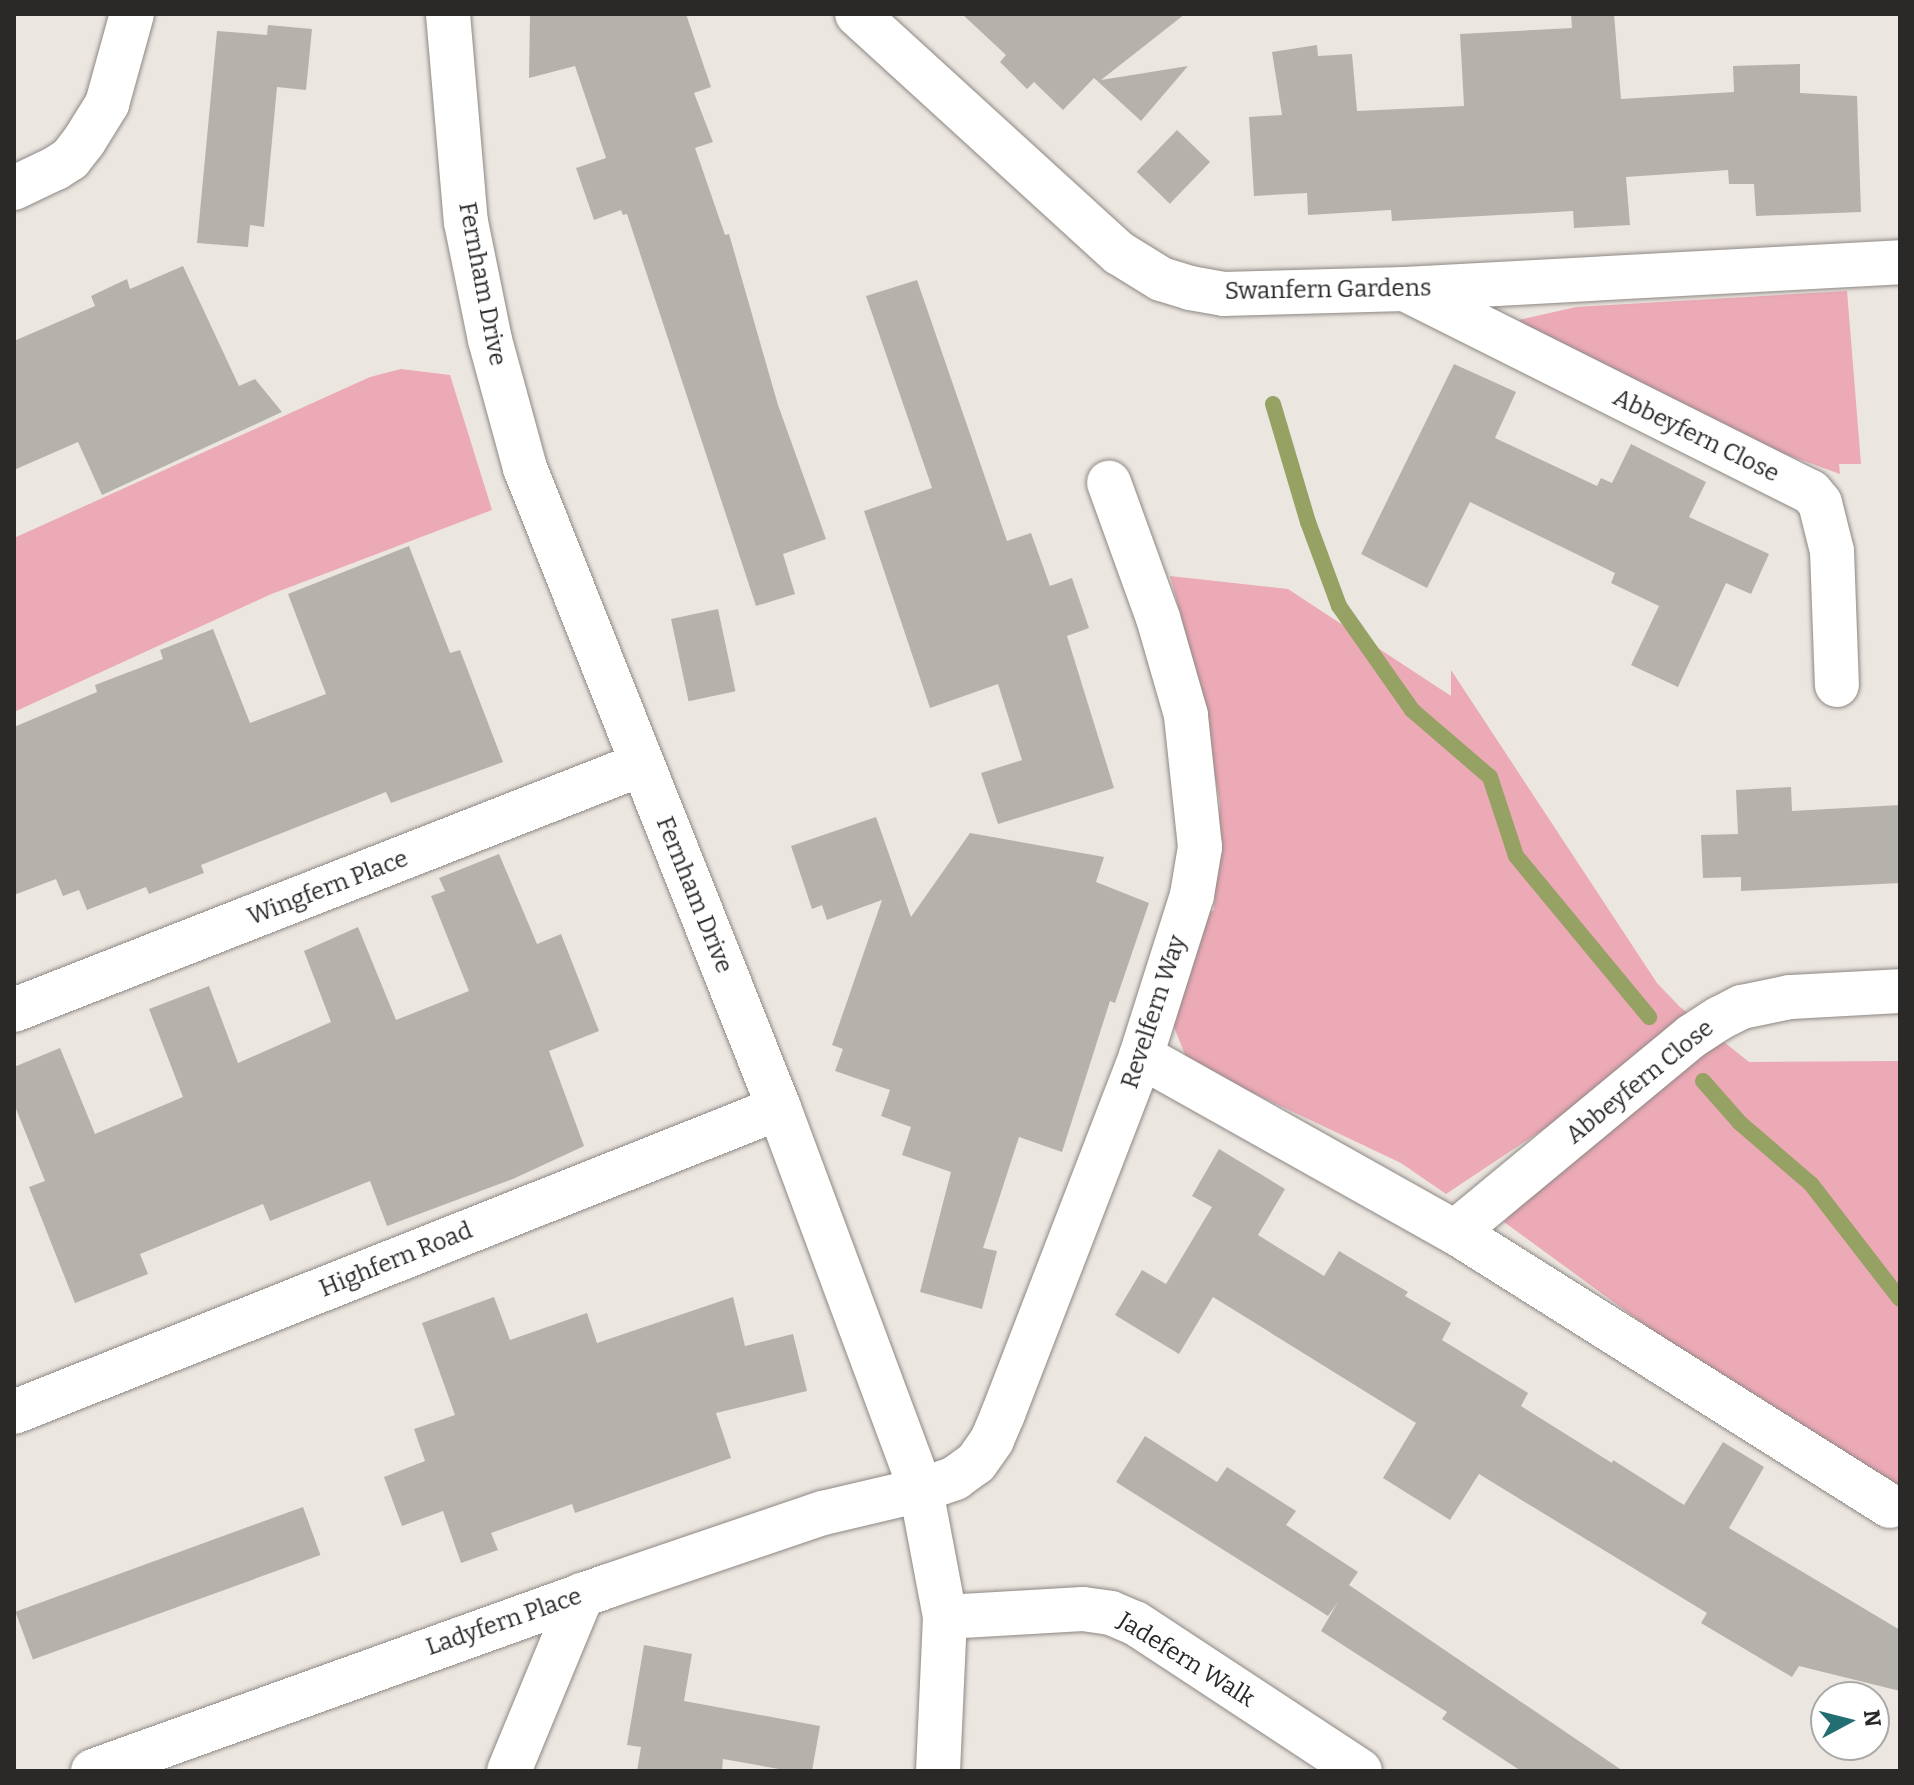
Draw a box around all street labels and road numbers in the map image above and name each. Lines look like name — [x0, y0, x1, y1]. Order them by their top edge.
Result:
street label: Fernham Drive — [452, 200, 512, 368]
street label: Swanfern Gardens — [1224, 274, 1432, 306]
street label: Abbeyfern Close — [1608, 383, 1784, 489]
street label: Fernham Drive — [650, 813, 738, 977]
street label: Wingfern Place — [244, 844, 412, 932]
street label: Revelfern Way — [1116, 932, 1192, 1092]
street label: Abbeyfern Close — [1561, 1014, 1719, 1150]
street label: Highfern Road — [315, 1216, 477, 1304]
street label: Ladyfern Place — [422, 1582, 586, 1662]
street label: Jadefern Walk — [1112, 1607, 1260, 1713]

